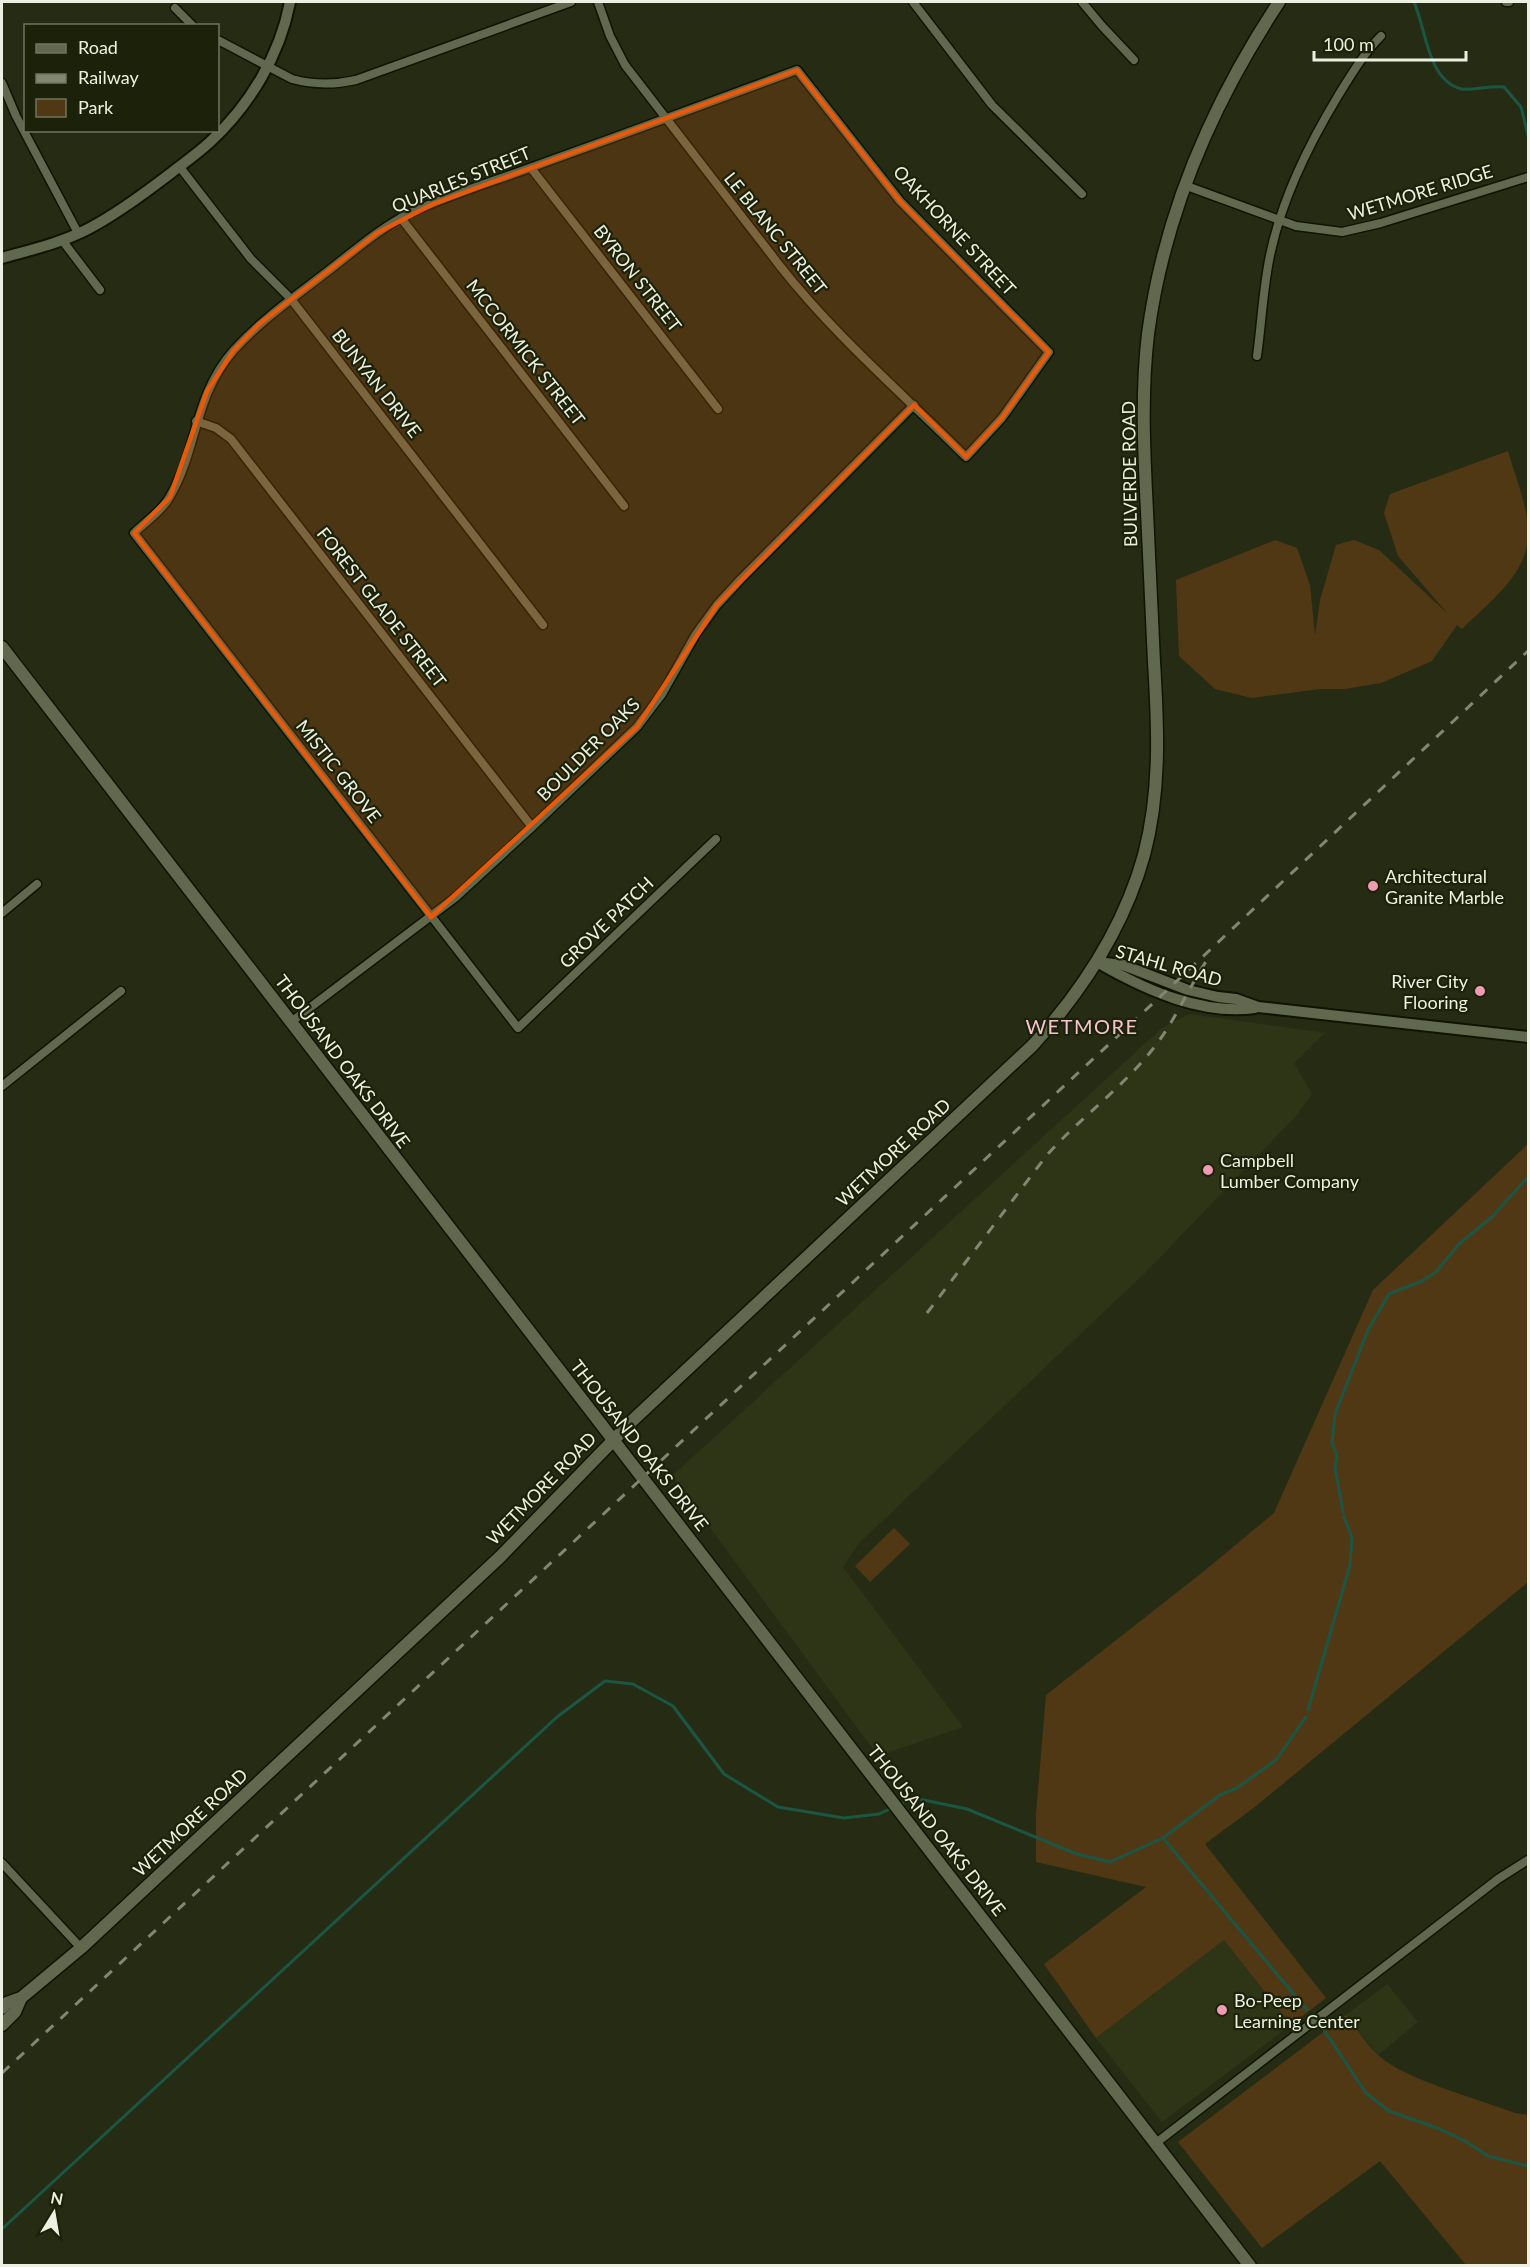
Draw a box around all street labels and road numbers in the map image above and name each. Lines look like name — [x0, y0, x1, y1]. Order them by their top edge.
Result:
street label: QUARLES STREET — [388, 141, 534, 217]
street label: WETMORE RIDGE — [1345, 159, 1495, 225]
street label: OAKHORNE STREET — [889, 161, 1021, 300]
street label: LE BLANC STREET — [720, 167, 832, 299]
street label: BYRON STREET — [589, 220, 687, 336]
street label: MCCORMICK STREET — [462, 275, 590, 430]
street label: BUNYAN DRIVE — [328, 324, 426, 442]
street label: BULVERDE ROAD — [1117, 401, 1141, 547]
street label: FOREST GLADE STREET — [313, 523, 452, 692]
street label: BOULDER OAKS — [532, 693, 644, 805]
street label: MISTIC GROVE — [292, 715, 386, 827]
street label: GROVE PATCH — [554, 872, 658, 972]
street label: STAHL ROAD — [1113, 939, 1225, 991]
street label: THOUSAND OAKS DRIVE — [271, 970, 415, 1152]
street label: WETMORE ROAD — [831, 1093, 955, 1211]
street label: THOUSAND OAKS DRIVE — [566, 1355, 714, 1535]
street label: WETMORE ROAD — [482, 1427, 600, 1549]
street label: THOUSAND OAKS DRIVE — [863, 1740, 1011, 1920]
street label: WETMORE ROAD — [128, 1763, 252, 1881]

